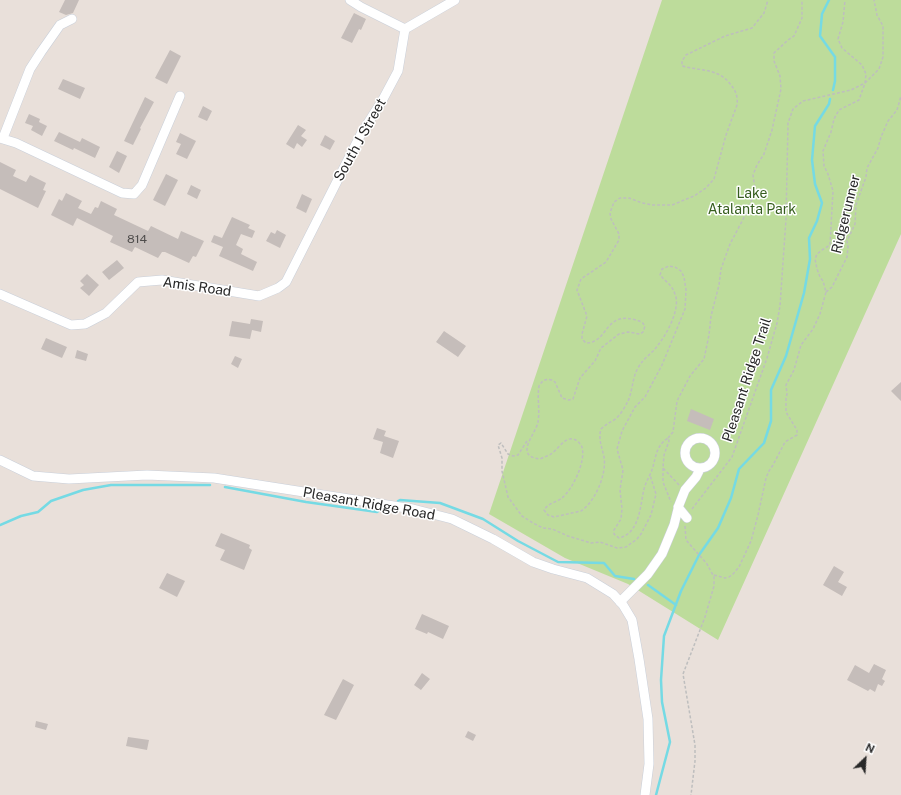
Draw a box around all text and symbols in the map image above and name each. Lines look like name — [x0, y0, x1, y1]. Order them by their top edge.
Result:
street label: South J Street — [330, 96, 390, 184]
street label: Ridgerunner — [828, 173, 864, 255]
park label: Lake Atalanta Park — [708, 186, 796, 218]
house number: 814 — [127, 232, 147, 246]
street label: Amis Road — [162, 274, 232, 300]
street label: Pleasant Ridge Trail — [719, 316, 775, 444]
street label: Pleasant Ridge Road — [302, 484, 436, 524]
north arrow — [845, 739, 885, 779]
text: N — [864, 741, 877, 755]

